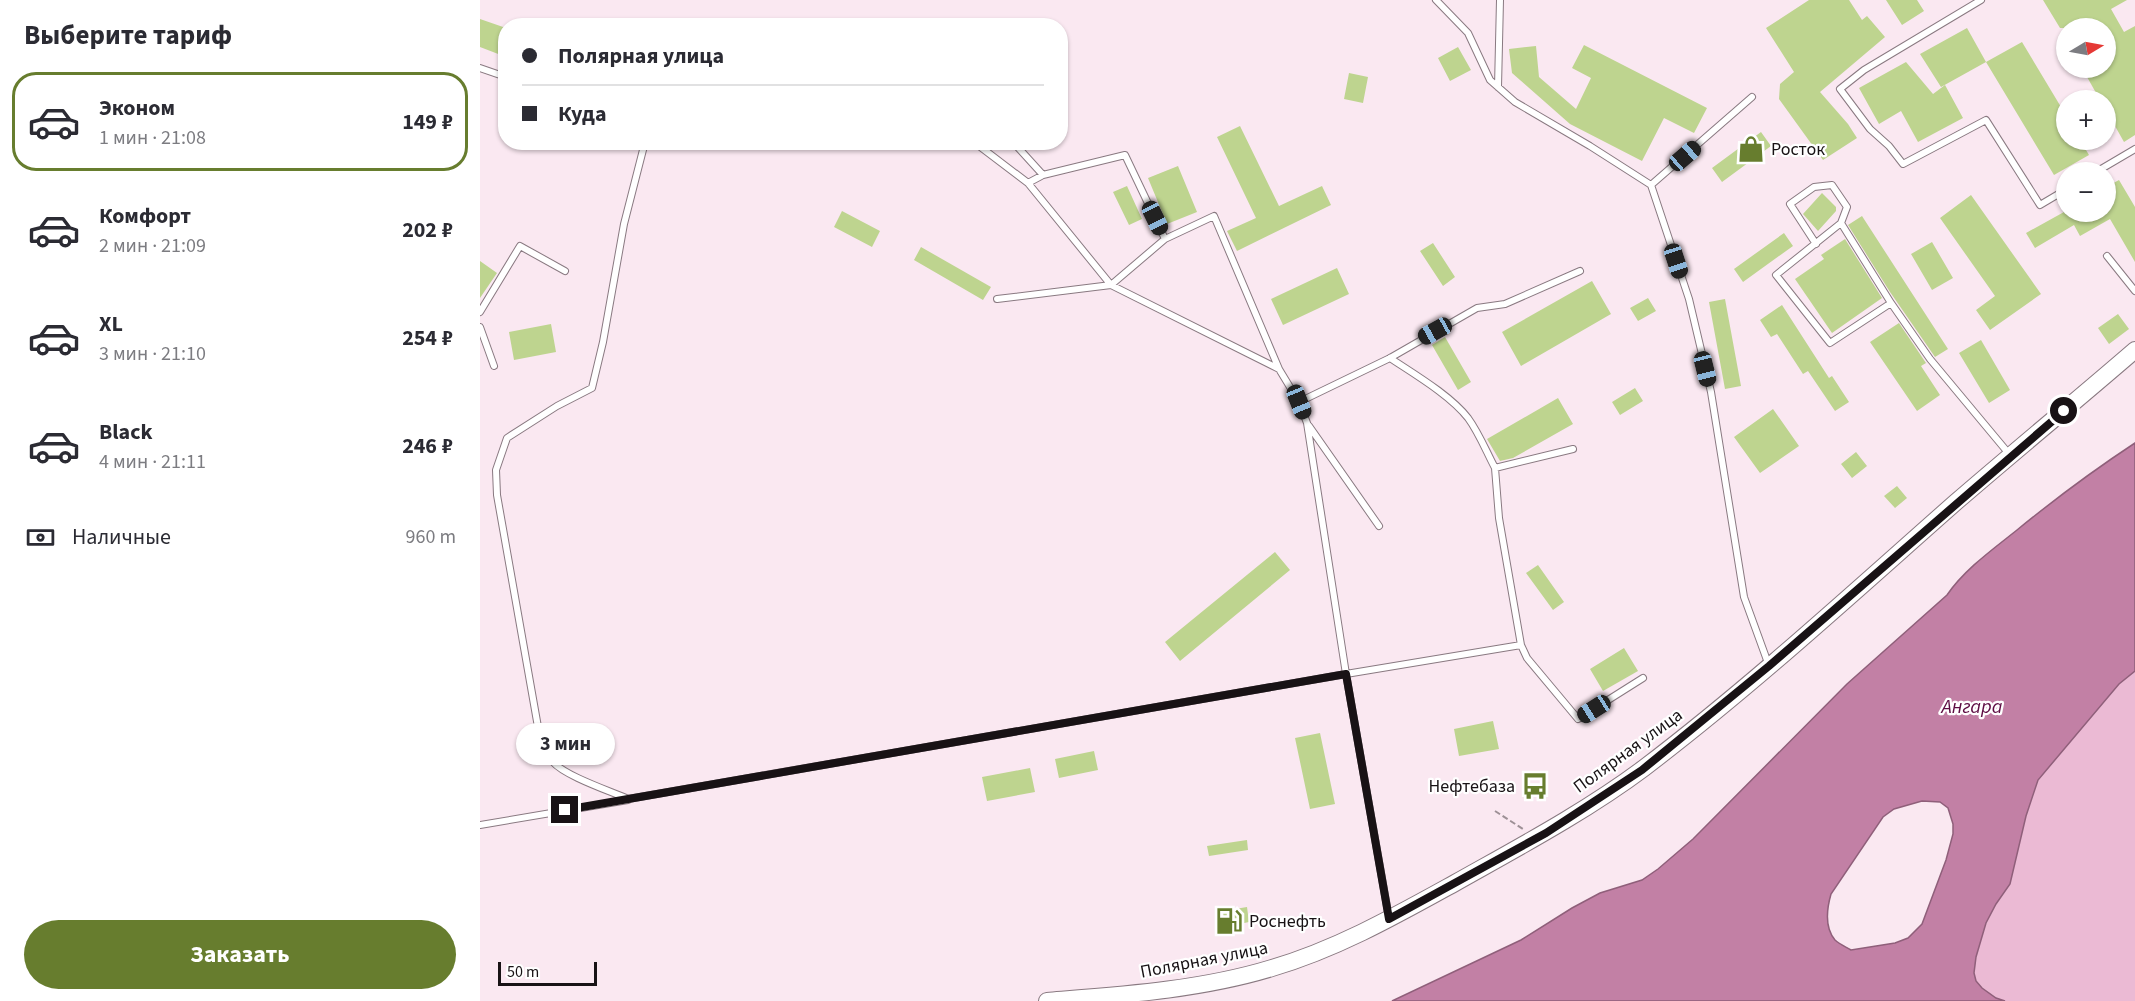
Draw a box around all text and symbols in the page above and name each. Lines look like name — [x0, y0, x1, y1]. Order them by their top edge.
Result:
text: Выберите тариф — [24, 16, 232, 55]
north arrow — [2056, 18, 2116, 78]
map controls — [2056, 18, 2116, 222]
text: Полярная улица — [558, 40, 724, 72]
button: + — [2056, 90, 2116, 150]
text: Эконом — [99, 92, 175, 124]
icon: car — [27, 95, 81, 149]
text: Куда — [558, 98, 607, 130]
text: 149 ₽ — [402, 106, 453, 138]
text: 1 мин · 21:08 — [99, 124, 206, 152]
shop icon: Росток — [1736, 134, 1766, 164]
car — [1666, 137, 1704, 175]
place label: Росток — [1771, 137, 1825, 162]
button: − — [2056, 162, 2116, 222]
car — [1139, 198, 1171, 238]
text: Комфорт — [99, 200, 191, 232]
icon: car — [27, 203, 81, 257]
text: 202 ₽ — [402, 214, 453, 246]
text: 2 мин · 21:09 — [99, 232, 206, 260]
car — [1662, 241, 1690, 281]
text: XL — [99, 308, 123, 340]
icon: car — [27, 311, 81, 365]
car — [1415, 314, 1455, 348]
text: 254 ₽ — [402, 322, 453, 354]
text: 3 мин · 21:10 — [99, 340, 206, 368]
car — [1692, 349, 1718, 389]
car — [1284, 382, 1314, 422]
route start — [2050, 397, 2077, 424]
text: Black — [99, 416, 153, 448]
icon: car — [27, 419, 81, 473]
text: 246 ₽ — [402, 430, 453, 462]
text: 4 мин · 21:11 — [99, 448, 206, 476]
icon: cash — [24, 521, 57, 554]
text: Наличные — [72, 521, 171, 553]
text: 960 m — [406, 523, 456, 551]
car — [1574, 692, 1614, 726]
water label: Ангара — [1940, 693, 2003, 721]
street label: Полярная улица — [1568, 703, 1688, 799]
callout: 3 мин — [516, 723, 614, 765]
text: 3 мин — [540, 730, 591, 758]
bus stop icon: Нефтебаза — [1520, 771, 1550, 801]
place label: Нефтебаза — [1429, 774, 1515, 799]
route end — [551, 796, 578, 823]
fuel station icon: Роснефть — [1214, 906, 1244, 936]
place label: Роснефть — [1249, 909, 1326, 934]
button: Заказать — [24, 920, 456, 989]
street label: Полярная улица — [1138, 935, 1270, 985]
scale bar — [498, 959, 597, 986]
text: 50 m — [507, 961, 539, 983]

